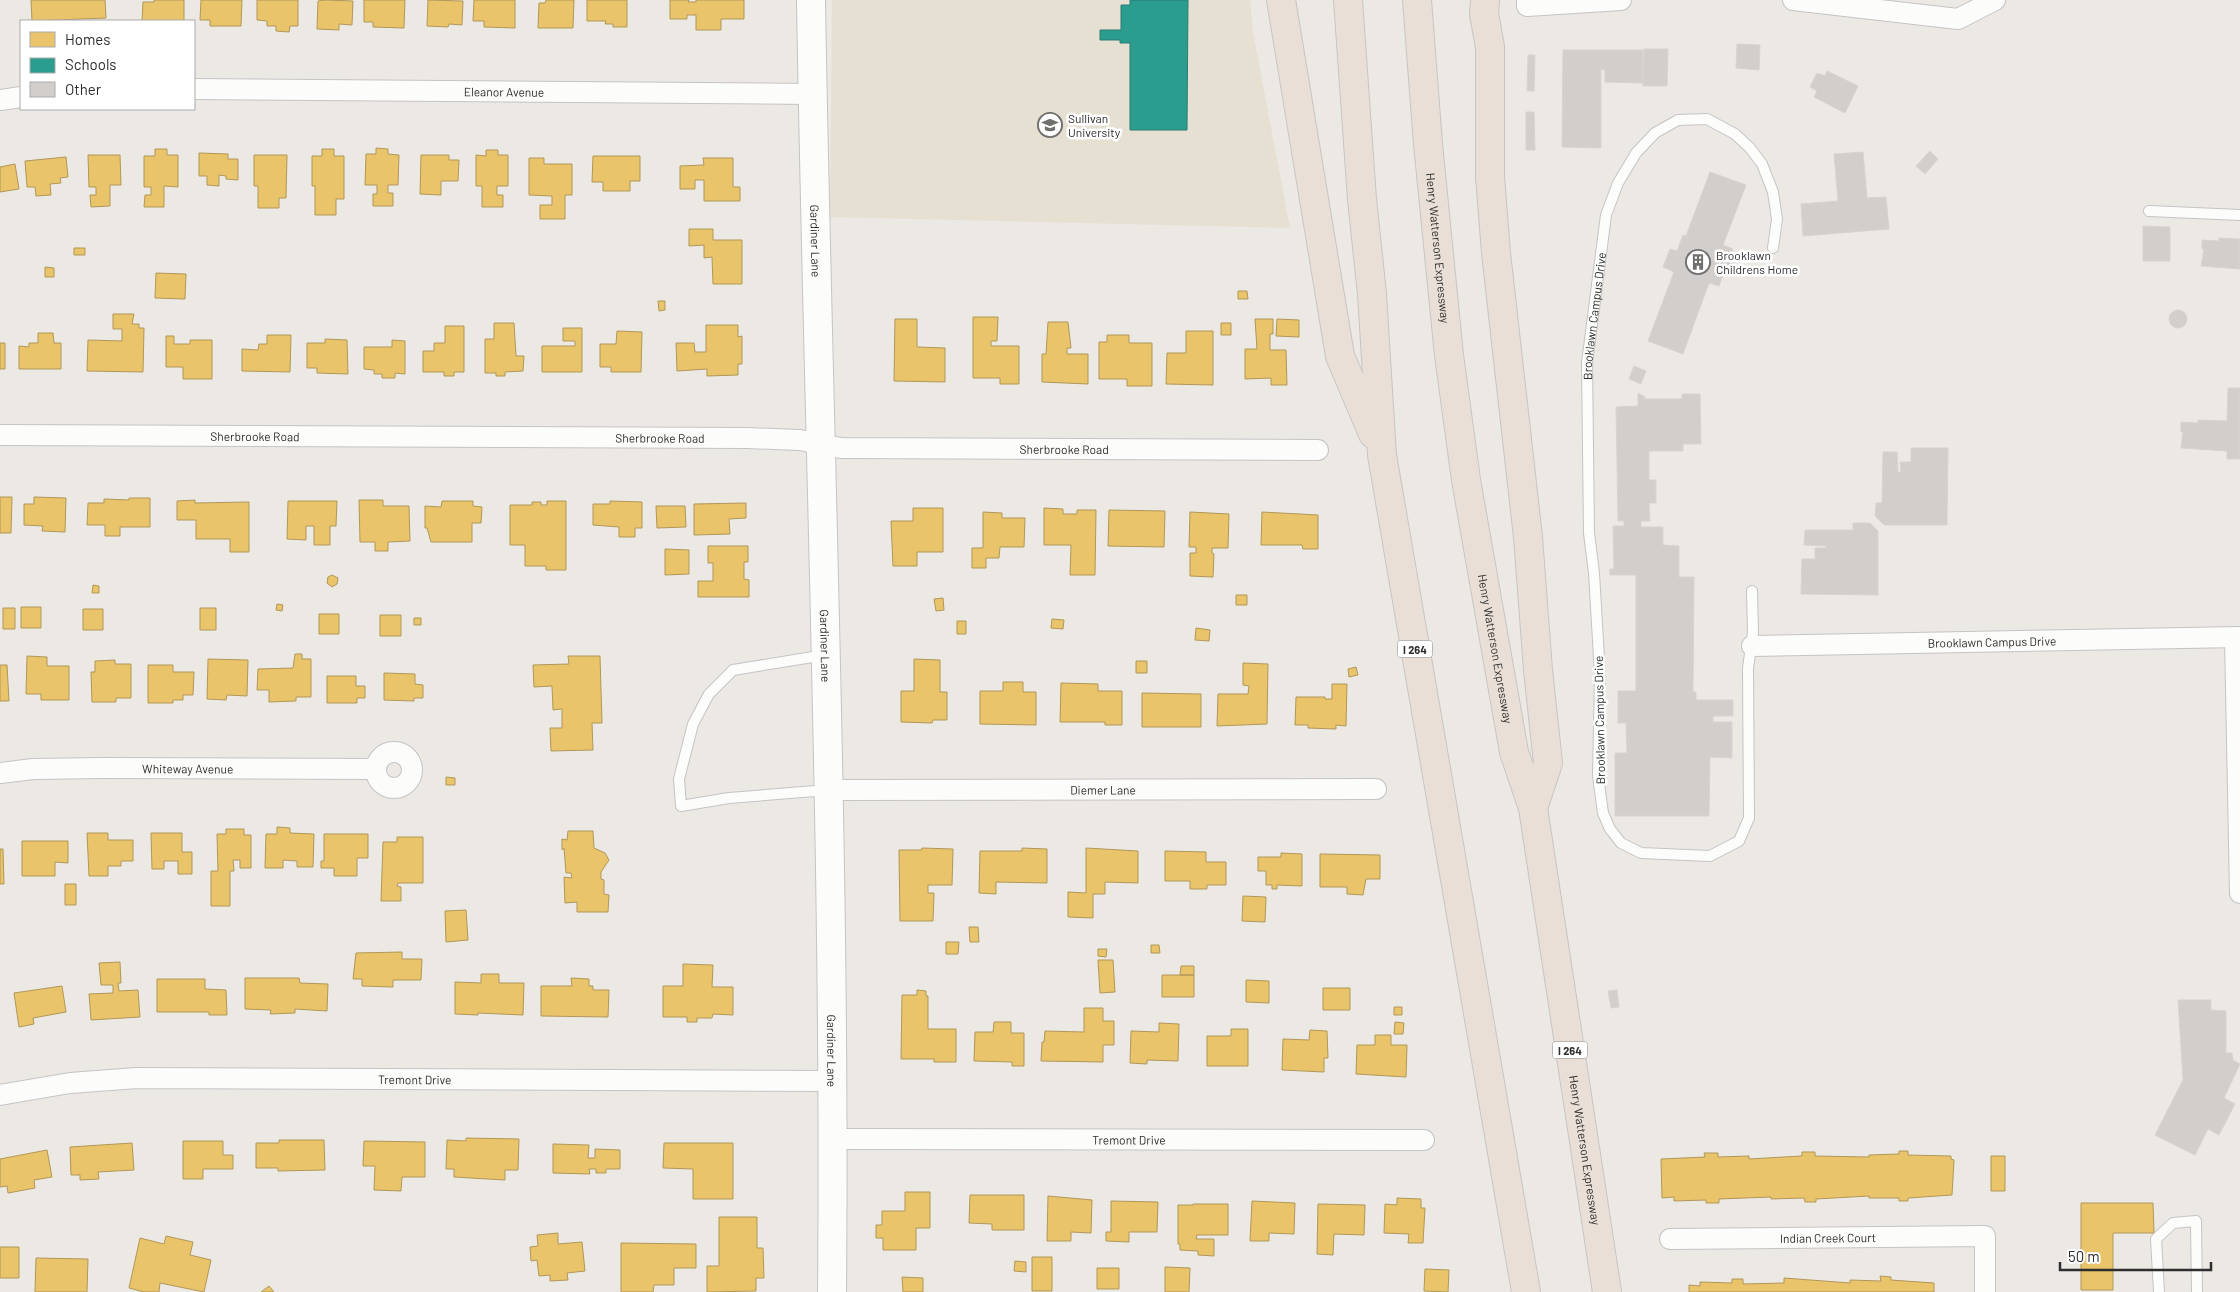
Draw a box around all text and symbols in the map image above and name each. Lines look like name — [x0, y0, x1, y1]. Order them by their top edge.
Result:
legend — [20, 20, 195, 110]
text: Homes — [65, 30, 110, 48]
text: Schools — [65, 55, 117, 73]
text: Other — [65, 80, 102, 98]
street label: Eleanor Avenue — [464, 84, 544, 99]
place label: Sullivan University — [1068, 111, 1121, 139]
school or university icon: Sullivan University — [1037, 112, 1063, 138]
street label: Henry Watterson Expressway — [1424, 172, 1453, 325]
street label: Gardiner Lane — [808, 204, 824, 277]
place label: Brooklawn Childrens Home — [1716, 248, 1798, 276]
building icon: Brooklawn Childrens Home — [1685, 249, 1711, 275]
street label: Brooklawn Campus Drive — [1580, 251, 1608, 380]
street label: Sherbrooke Road — [210, 429, 300, 443]
street label: Sherbrooke Road — [615, 430, 705, 445]
street label: Sherbrooke Road — [1019, 442, 1109, 456]
street label: Henry Watterson Expressway — [1476, 573, 1516, 725]
street label: Gardiner Lane — [818, 609, 833, 682]
street label: Brooklawn Campus Drive — [1928, 633, 2056, 650]
road number: I 264 — [1398, 641, 1432, 658]
street label: Brooklawn Campus Drive — [1591, 656, 1607, 784]
street label: Whiteway Avenue — [142, 761, 233, 775]
street label: Diemer Lane — [1070, 782, 1136, 797]
street label: Gardiner Lane — [825, 1014, 839, 1087]
road number: I 264 — [1552, 1042, 1588, 1058]
street label: Tremont Drive — [378, 1072, 451, 1086]
street label: Henry Watterson Expressway — [1567, 1074, 1604, 1226]
street label: Tremont Drive — [1092, 1132, 1166, 1147]
street label: Indian Creek Court — [1780, 1230, 1876, 1245]
scale bar — [2060, 1240, 2211, 1272]
text: 50 m — [2068, 1247, 2100, 1265]

